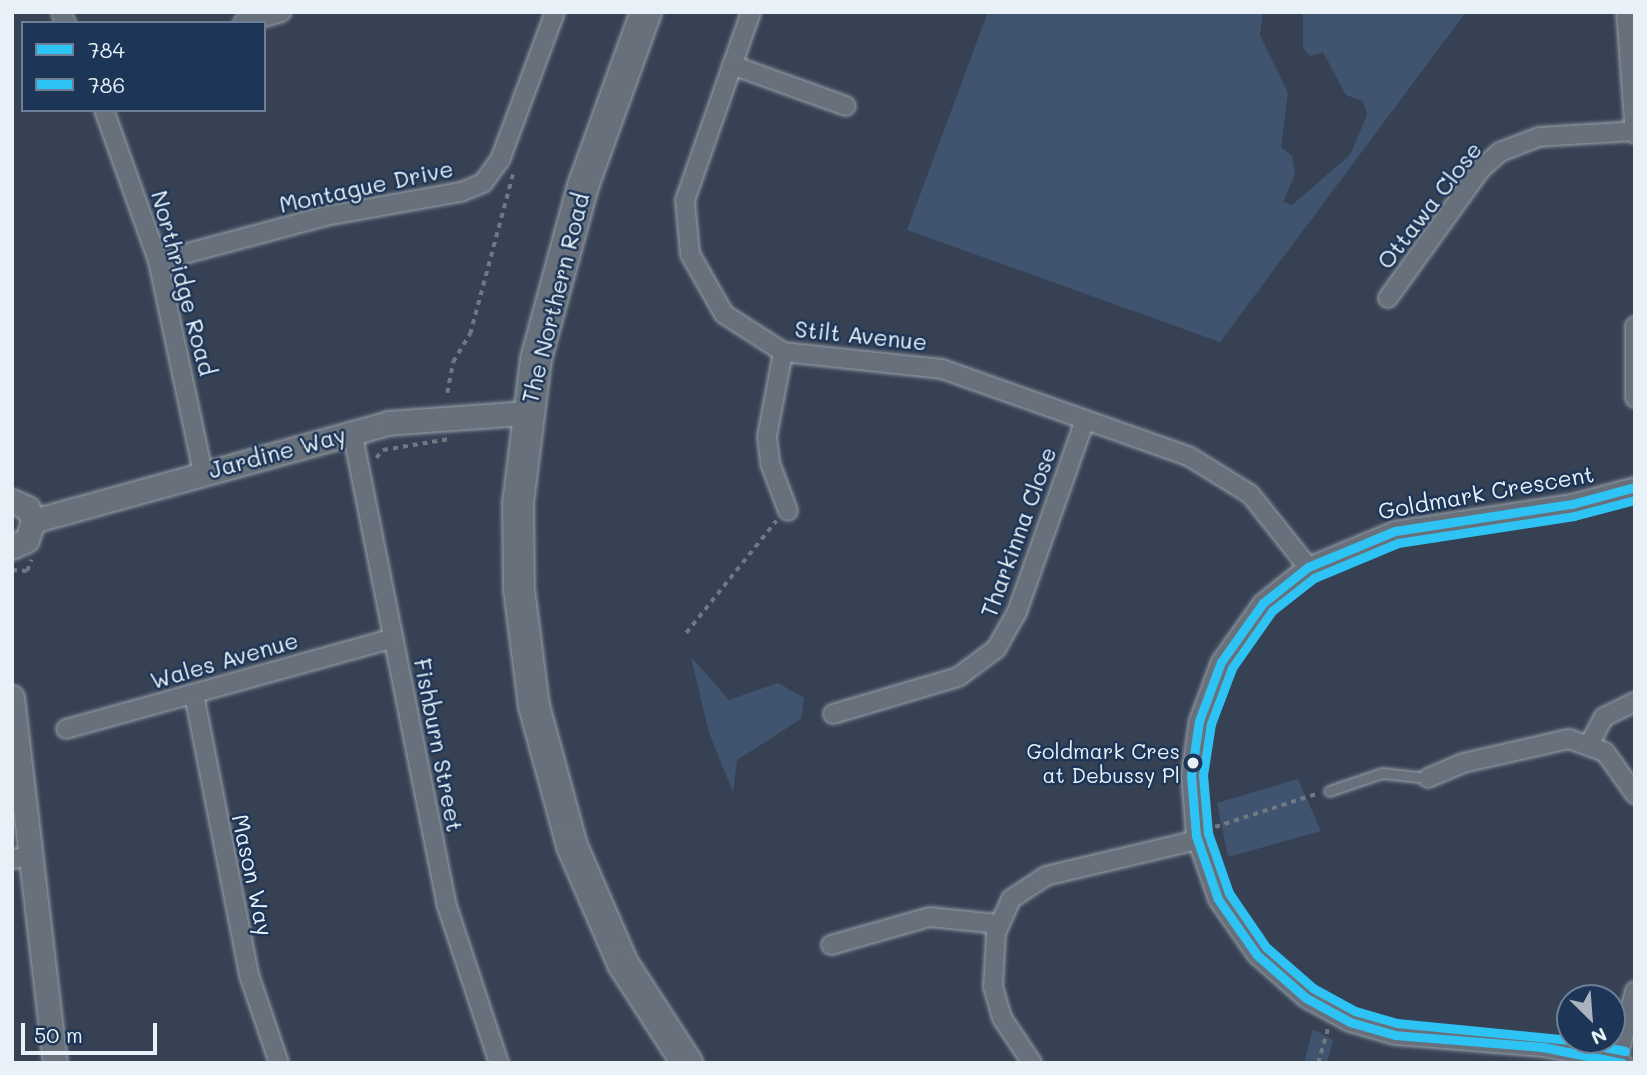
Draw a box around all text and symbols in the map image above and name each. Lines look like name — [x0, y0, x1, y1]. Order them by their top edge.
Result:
legend — [21, 21, 266, 112]
text: 784 — [88, 36, 125, 63]
text: 786 — [88, 71, 125, 98]
street label: Ottawa Close — [1371, 136, 1487, 274]
street label: Montague Drive — [276, 154, 456, 218]
street label: Northridge Road — [146, 187, 222, 379]
street label: The Northern Road — [516, 190, 594, 406]
street label: Stilt Avenue — [793, 314, 929, 356]
street label: Jardine Way — [205, 420, 349, 484]
street label: Tharkinna Close — [974, 443, 1062, 621]
street label: Goldmark Crescent — [1376, 459, 1596, 525]
street label: Wales Avenue — [147, 626, 301, 694]
street label: Fishburn Street — [409, 656, 469, 834]
place label: Goldmark Cres at Debussy Pl — [1026, 738, 1180, 788]
marker: Goldmark Cres at Debussy Pl — [1186, 756, 1200, 770]
street label: Mason Way — [227, 811, 279, 939]
north arrow — [1556, 984, 1626, 1054]
scale bar — [24, 1009, 161, 1052]
text: 50 m — [34, 1021, 83, 1048]
text: N — [1587, 1022, 1611, 1051]

